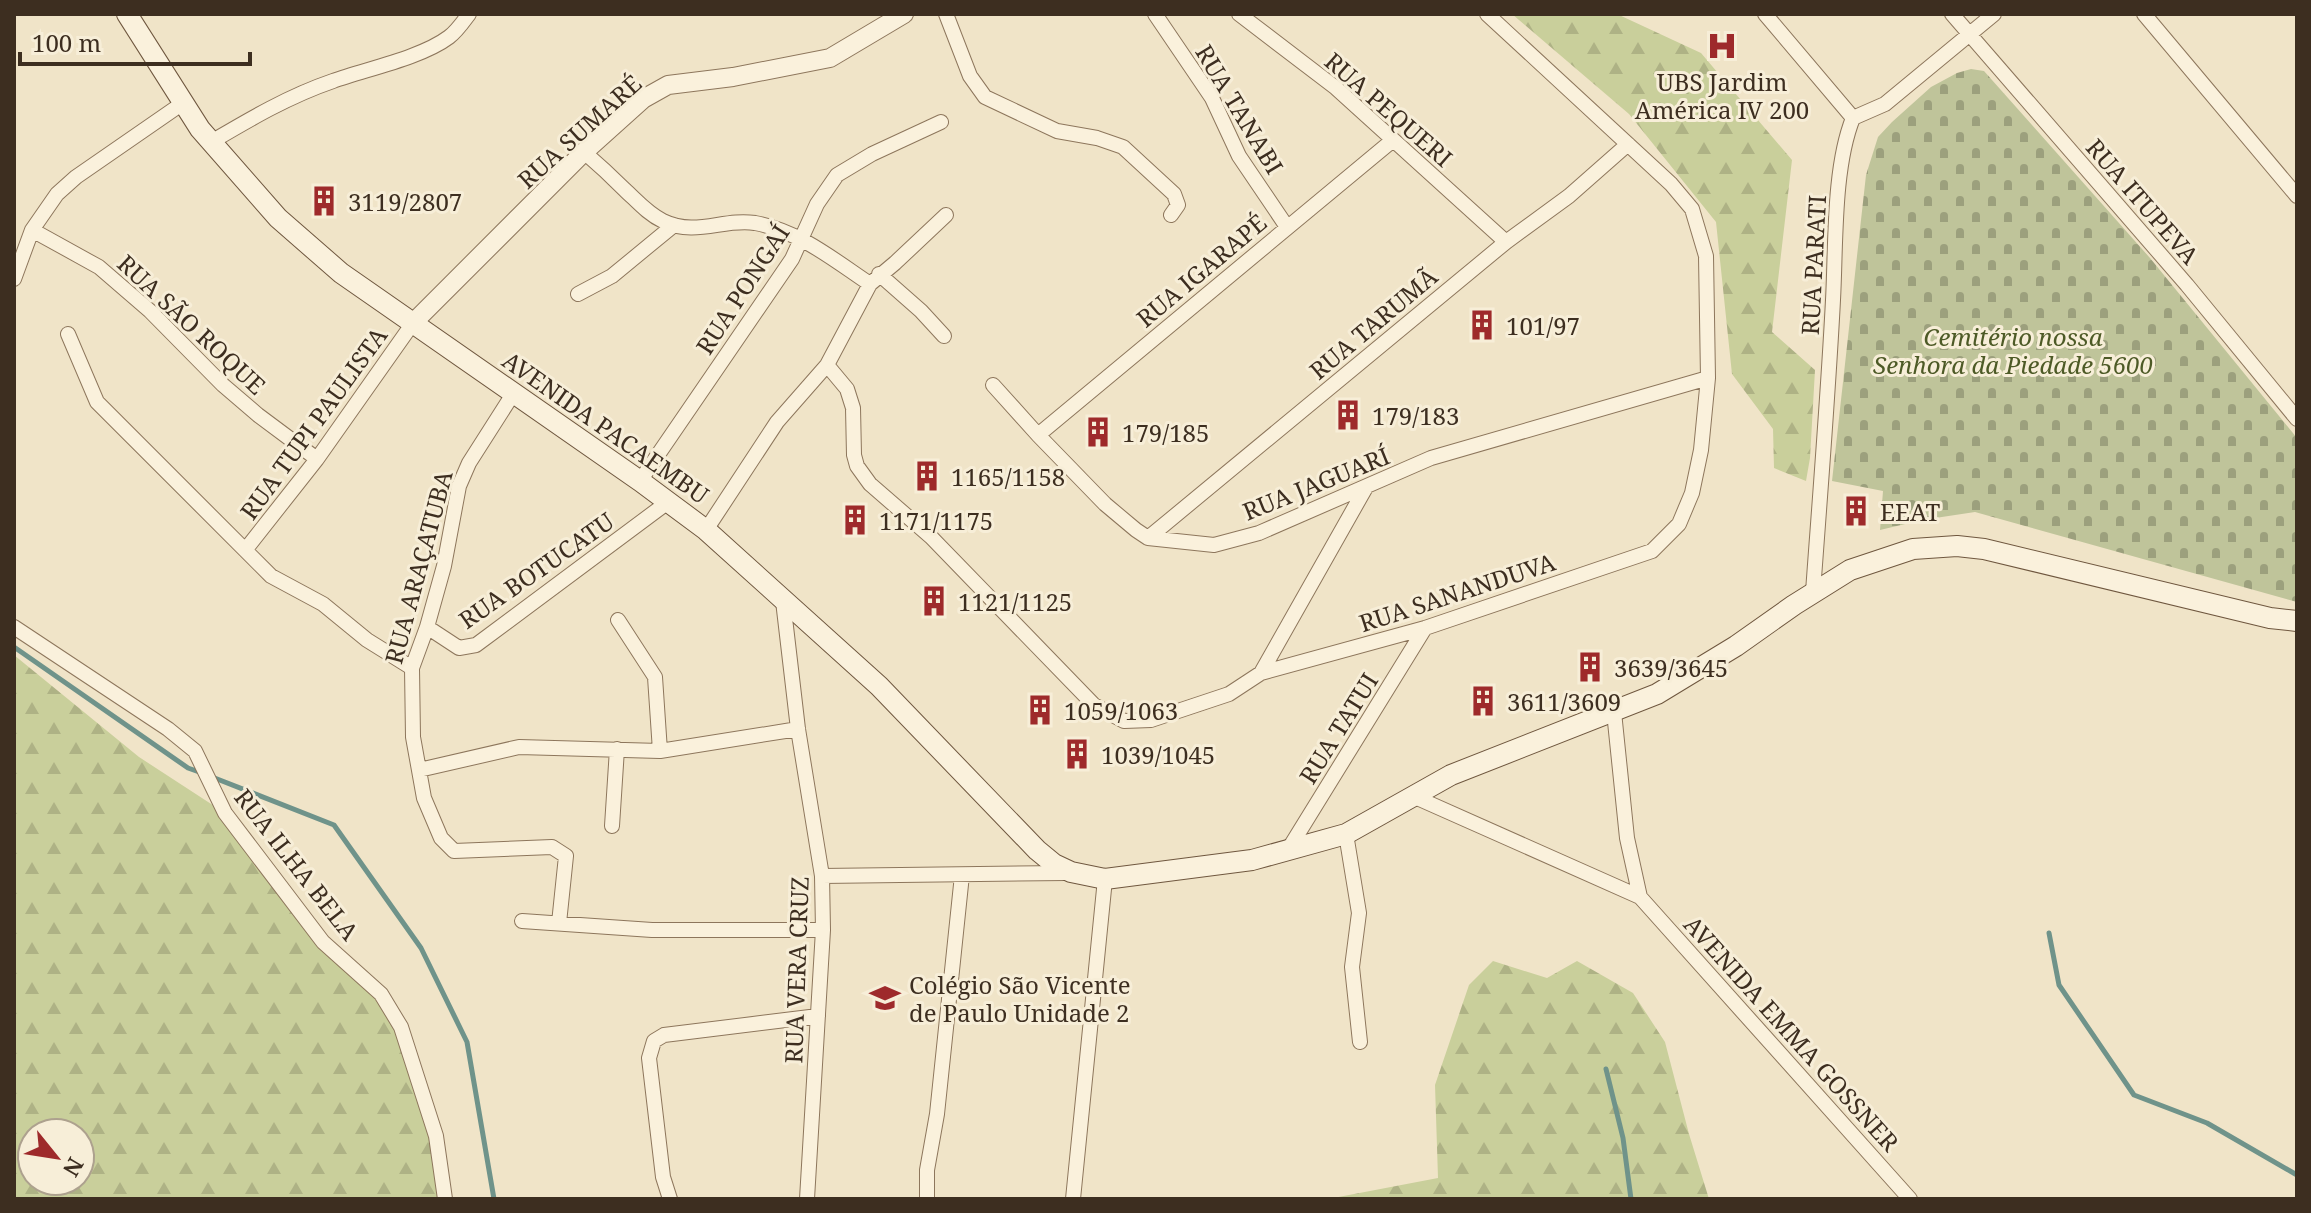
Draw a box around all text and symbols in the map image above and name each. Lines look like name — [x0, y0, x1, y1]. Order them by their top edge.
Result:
scale bar — [20, 16, 250, 66]
text: 100 m — [32, 26, 101, 59]
hospital icon: UBS Jardim América IV 200 — [1705, 29, 1739, 63]
street label: RUA TANABI — [1188, 38, 1292, 180]
street label: RUA PEQUERI — [1318, 44, 1460, 174]
place label: UBS Jardim América IV 200 — [1635, 65, 1809, 126]
street label: RUA SUMARÉ — [510, 67, 648, 195]
street label: RUA ITUPEVA — [2079, 131, 2207, 271]
building icon: 3119/2807 — [307, 184, 341, 218]
place label: 3119/2807 — [348, 185, 462, 218]
street label: RUA PARATI — [1793, 194, 1833, 336]
street label: RUA IGARAPÉ — [1129, 206, 1273, 334]
street label: RUA PONGAÍ — [688, 218, 796, 360]
street label: RUA SÃO ROQUE — [111, 247, 273, 401]
street label: RUA TARUMÃ — [1302, 260, 1444, 386]
building icon: 101/97 — [1465, 308, 1499, 342]
place label: 101/97 — [1506, 309, 1580, 342]
street label: RUA TUPI PAULISTA — [232, 320, 394, 526]
park label: Cemitério nossa Senhora da Piedade 5600 — [1873, 320, 2153, 381]
street label: AVENIDA PACAEMBU — [496, 343, 716, 511]
building icon: 179/183 — [1331, 398, 1365, 432]
place label: 179/183 — [1372, 399, 1459, 432]
building icon: 179/185 — [1081, 415, 1115, 449]
place label: 179/185 — [1122, 416, 1209, 449]
street label: RUA JAGUARÍ — [1238, 439, 1394, 527]
building icon: 1165/1158 — [910, 459, 944, 493]
place label: 1165/1158 — [951, 460, 1065, 493]
street label: RUA ARAÇATUBA — [376, 467, 460, 667]
building icon: EEAT — [1839, 494, 1873, 528]
place label: EEAT — [1880, 495, 1940, 528]
building icon: 1171/1175 — [838, 503, 872, 537]
street label: RUA BOTUCATU — [452, 504, 620, 636]
place label: 1171/1175 — [879, 504, 993, 537]
street label: RUA SANANDUVA — [1355, 545, 1559, 639]
building icon: 1121/1125 — [917, 584, 951, 618]
place label: 1121/1125 — [958, 585, 1072, 618]
building icon: 3639/3645 — [1573, 650, 1607, 684]
place label: 3639/3645 — [1614, 651, 1728, 684]
street label: RUA TATUI — [1291, 666, 1385, 790]
building icon: 3611/3609 — [1466, 684, 1500, 718]
place label: 3611/3609 — [1507, 685, 1621, 718]
building icon: 1059/1063 — [1023, 693, 1057, 727]
place label: 1059/1063 — [1064, 694, 1178, 727]
building icon: 1039/1045 — [1060, 737, 1094, 771]
place label: 1039/1045 — [1101, 738, 1215, 771]
street label: RUA ILHA BELA — [227, 781, 367, 947]
street label: RUA VERA CRUZ — [776, 876, 816, 1064]
street label: AVENIDA EMMA GOSSNER — [1677, 908, 1907, 1158]
place label: Colégio São Vicente de Paulo Unidade 2 — [909, 968, 1131, 1029]
school or university icon: Colégio São Vicente de Paulo Unidade 2 — [868, 981, 902, 1015]
north arrow — [16, 1117, 96, 1197]
text: N — [57, 1152, 92, 1183]

